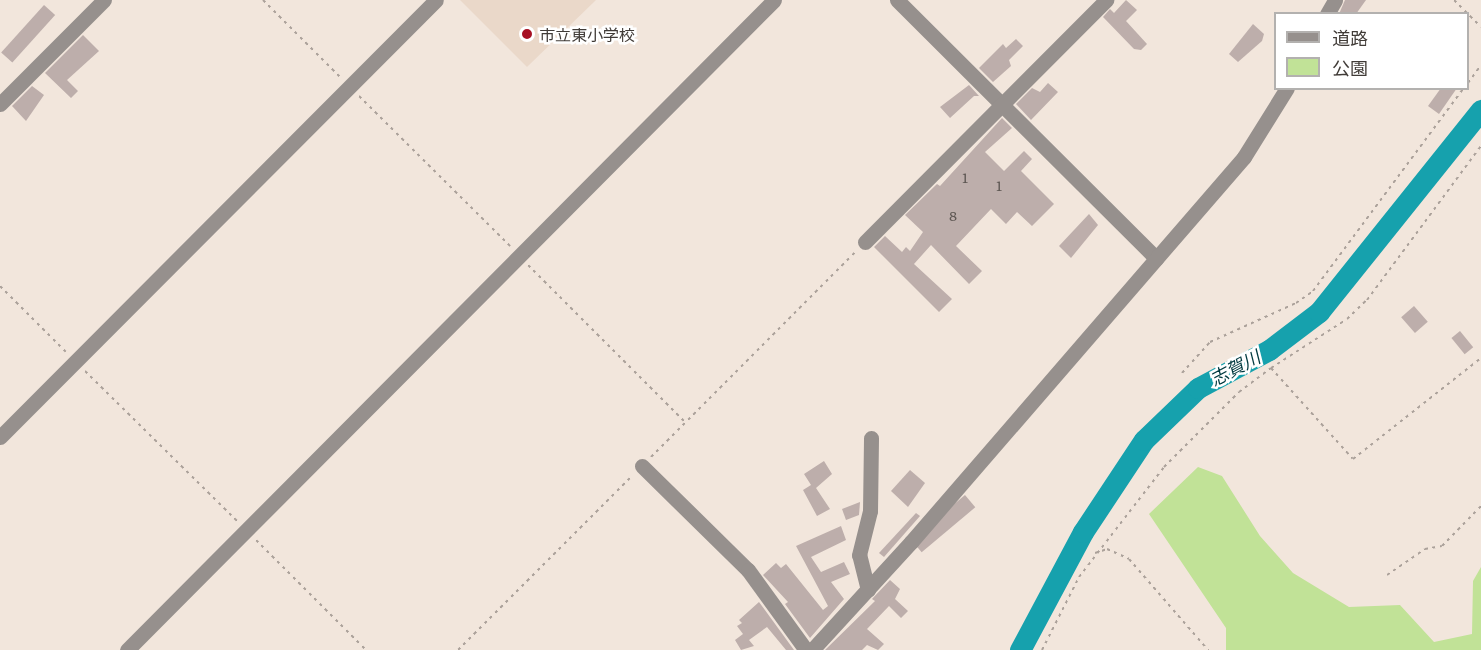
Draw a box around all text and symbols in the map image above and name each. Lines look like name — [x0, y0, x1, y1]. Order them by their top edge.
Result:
legend — [1274, 12, 1469, 90]
place label: 市立東小学校 — [539, 24, 635, 44]
text: 道路 — [1332, 24, 1368, 51]
marker: 市立東小学校 — [520, 27, 534, 41]
text: 公園 — [1332, 54, 1368, 81]
house number: 1 — [962, 169, 968, 185]
house number: 1 — [996, 177, 1002, 193]
house number: 8 — [949, 207, 957, 223]
water label: 志賀川 — [1206, 346, 1264, 390]

